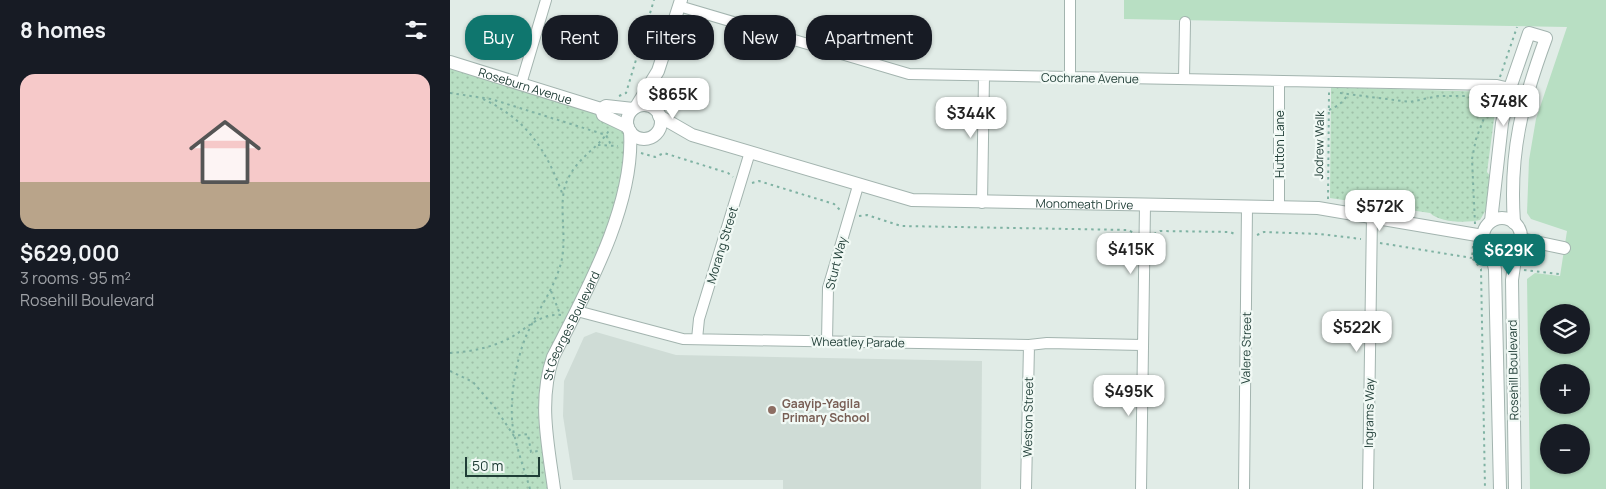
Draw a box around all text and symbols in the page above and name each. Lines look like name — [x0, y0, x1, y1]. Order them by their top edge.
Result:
chip: Buy — [465, 15, 532, 60]
chip: Rent — [542, 15, 618, 60]
chip: Filters — [628, 15, 714, 60]
chip: New — [724, 15, 796, 60]
chip: Apartment — [806, 15, 932, 60]
text: 8 homes — [20, 16, 106, 44]
icon: filters — [402, 16, 430, 44]
street label: Roseburn Avenue — [476, 63, 574, 108]
street label: Cochrane Avenue — [1041, 69, 1139, 87]
pin: $865K — [638, 78, 708, 120]
text: $865K — [648, 83, 698, 105]
pin: $748K — [1469, 84, 1539, 127]
text: $748K — [1480, 90, 1528, 112]
pin: $344K — [936, 96, 1006, 139]
text: $344K — [947, 102, 995, 124]
icon: home — [180, 107, 270, 197]
street label: Hutton Lane — [1271, 110, 1288, 178]
street label: Jodrew Walk — [1310, 110, 1328, 179]
pin: $572K — [1345, 190, 1415, 232]
street label: Monomeath Drive — [1036, 194, 1133, 213]
text: $572K — [1356, 195, 1404, 217]
street label: Morang Street — [702, 204, 742, 286]
pin: $415K — [1096, 232, 1166, 275]
street label: Sturt Way — [821, 234, 851, 291]
pin: $629K — [1474, 234, 1544, 276]
text: $415K — [1108, 238, 1154, 260]
text: $629,000 — [20, 239, 120, 267]
text: $629K — [1484, 239, 1534, 261]
text: 3 rooms · 95 m² — [20, 267, 131, 289]
street label: St Georges Boulevard — [539, 268, 603, 382]
text: Rosehill Boulevard — [20, 289, 154, 311]
map controls — [1540, 304, 1590, 474]
button: layers — [1540, 304, 1590, 354]
pin: $522K — [1322, 310, 1392, 353]
street label: Valere Street — [1237, 312, 1255, 384]
text: $522K — [1333, 316, 1381, 338]
street label: Rosehill Boulevard — [1504, 319, 1522, 421]
street label: Wheatley Parade — [811, 333, 905, 351]
button: + — [1540, 364, 1590, 414]
pin: $495K — [1094, 374, 1164, 417]
street label: Weston Street — [1019, 377, 1037, 457]
street label: Ingrams Way — [1360, 377, 1378, 448]
text: $495K — [1104, 380, 1154, 402]
place label: Gaayip-Yagila Primary School — [782, 395, 870, 426]
marker: Gaayip-Yagila Primary School — [766, 404, 778, 416]
button: − — [1540, 424, 1590, 474]
scale bar — [465, 454, 540, 477]
text: 50 m — [472, 456, 503, 475]

